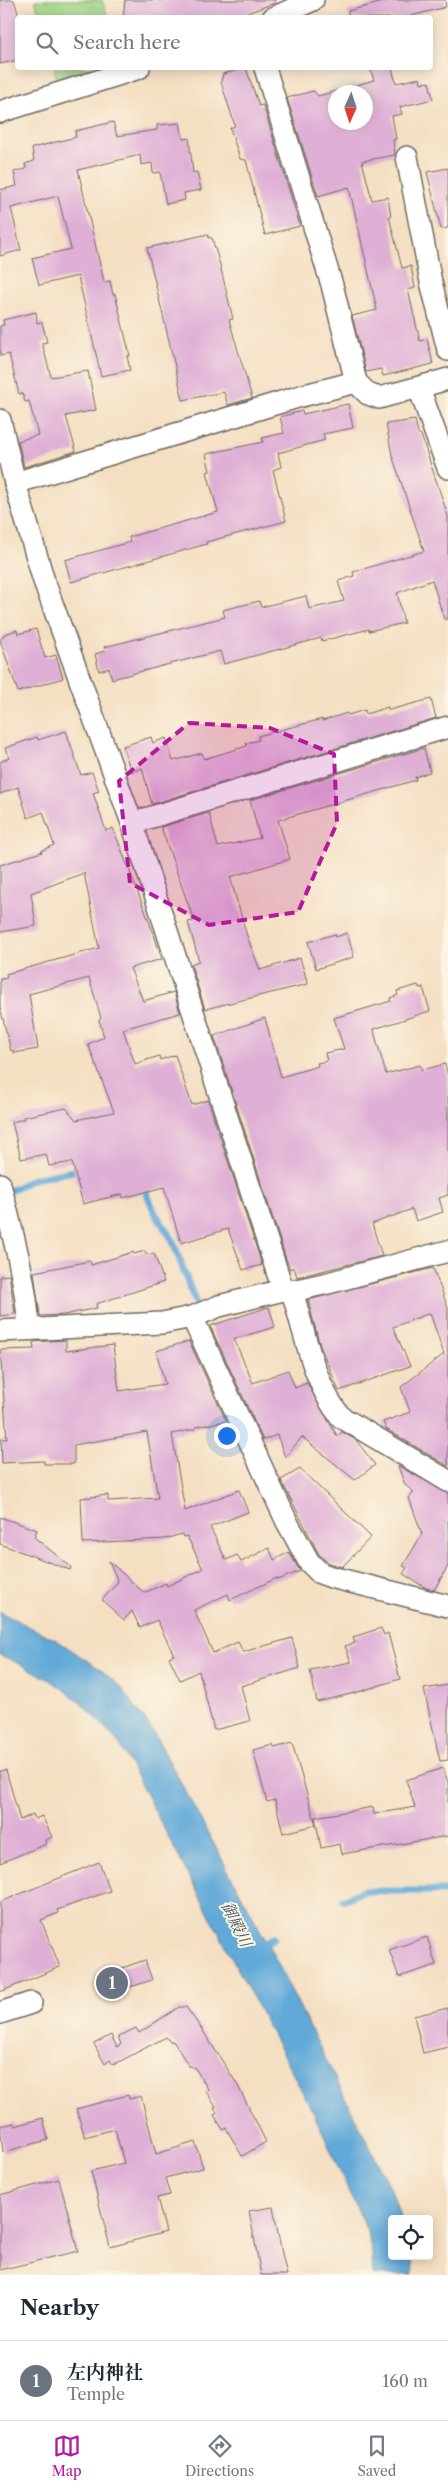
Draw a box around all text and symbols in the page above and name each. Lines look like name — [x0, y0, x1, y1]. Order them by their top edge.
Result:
search box — [15, 15, 433, 70]
icon: search — [33, 29, 61, 57]
text: Search here — [73, 31, 181, 54]
north arrow — [328, 85, 373, 130]
your location — [214, 1423, 240, 1449]
water label: 御殿川 — [217, 1898, 257, 1952]
pin: 1 — [96, 1964, 128, 2002]
map controls — [388, 2215, 433, 2260]
button: locate — [388, 2215, 433, 2260]
text: Nearby — [20, 2295, 99, 2320]
text: 左内神社 — [67, 2361, 143, 2384]
text: 1 — [32, 2371, 40, 2391]
text: 160 m — [383, 2371, 428, 2391]
text: Temple — [67, 2384, 125, 2404]
tab: Map — [52, 2432, 82, 2480]
tab: Directions — [185, 2432, 254, 2480]
tab: Saved — [357, 2432, 396, 2480]

